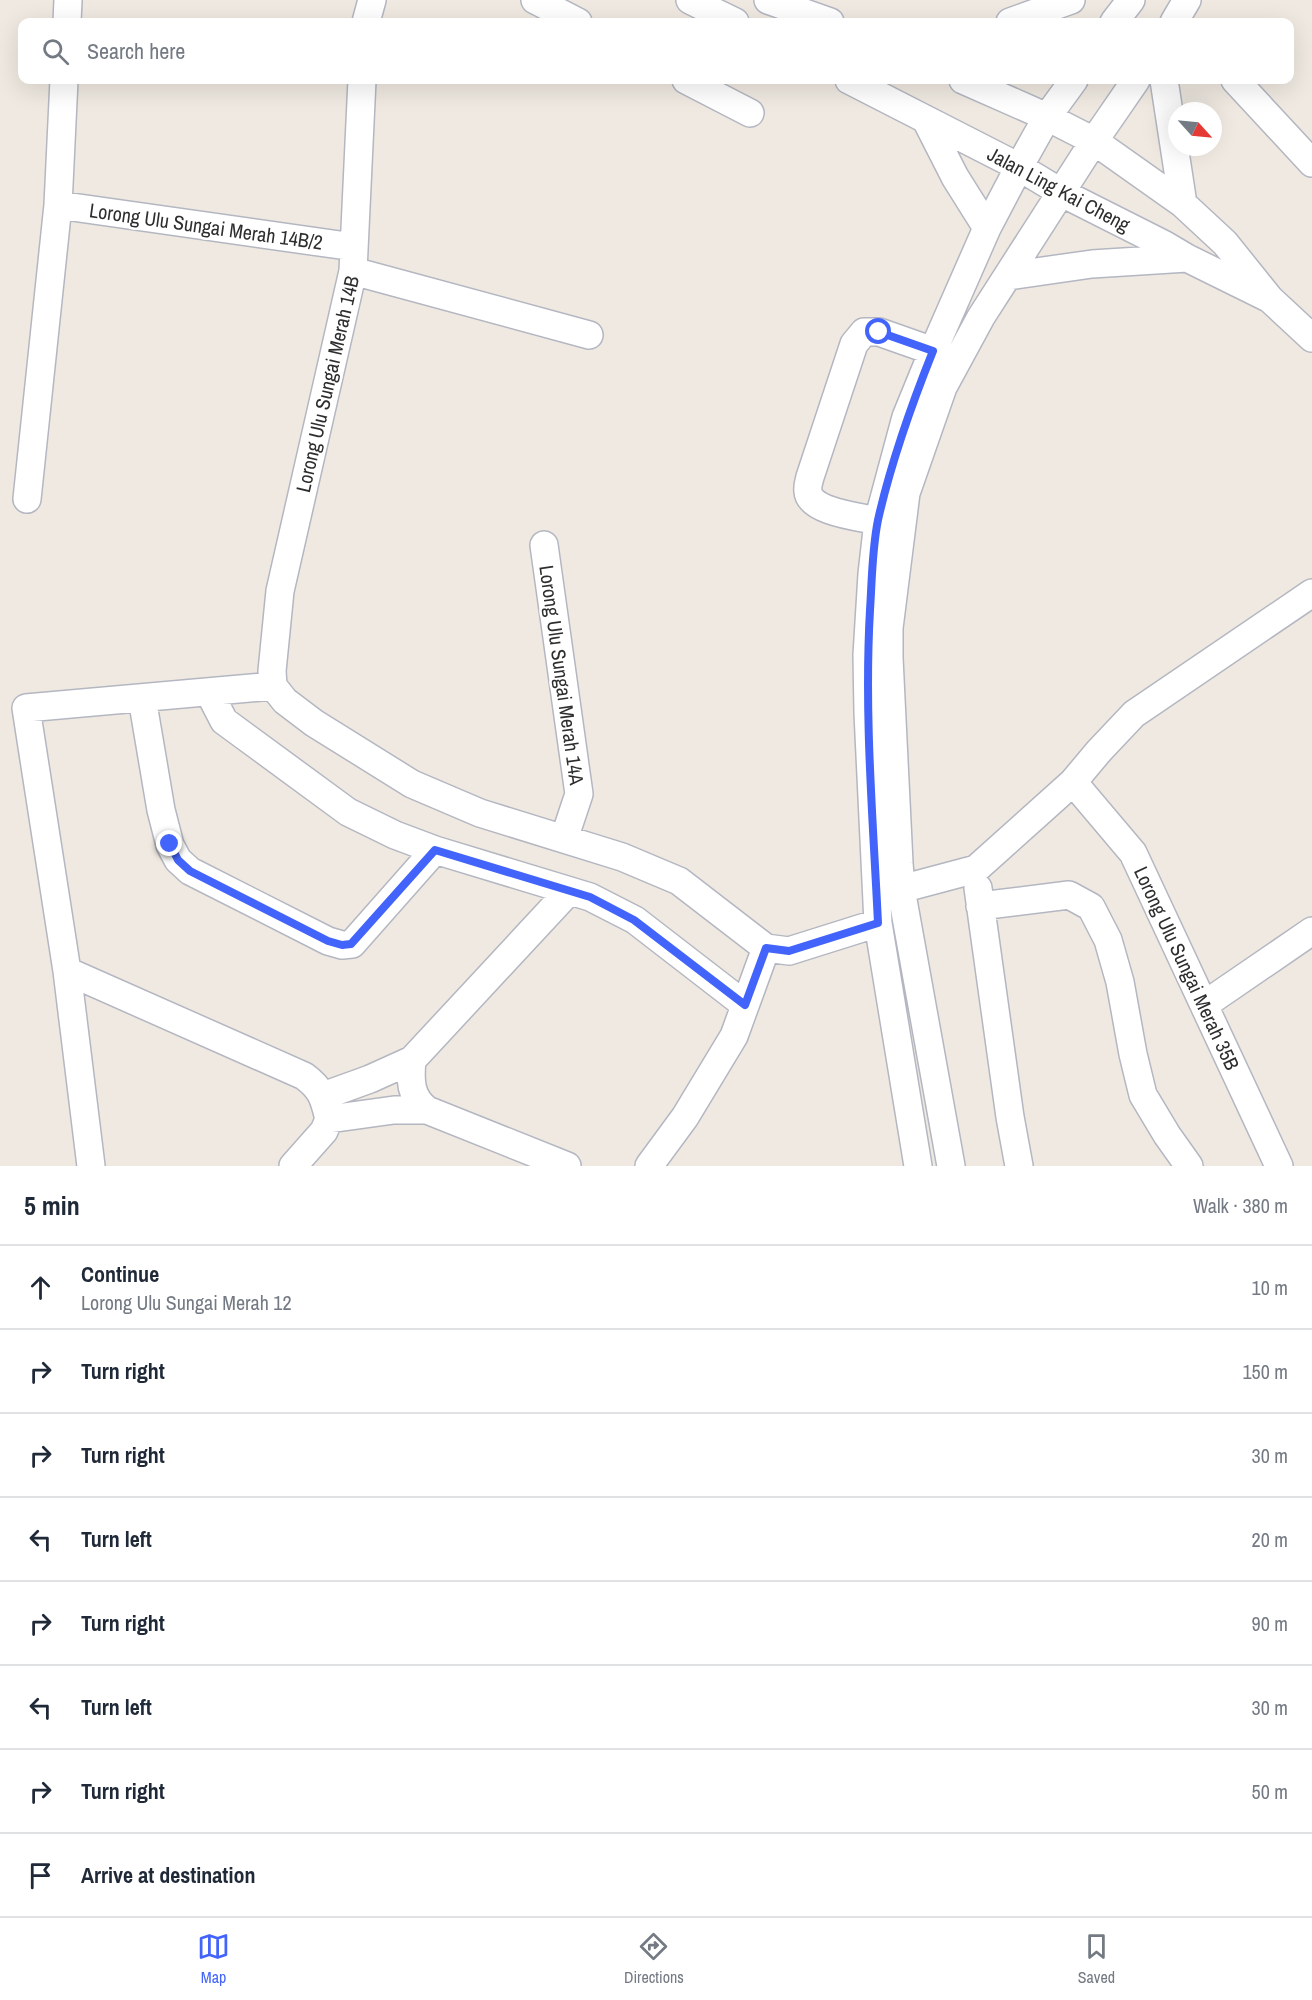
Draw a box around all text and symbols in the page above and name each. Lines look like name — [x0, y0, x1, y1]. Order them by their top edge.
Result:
search box — [18, 18, 1294, 84]
icon: search — [39, 35, 72, 68]
text: Search here — [87, 36, 185, 66]
north arrow — [1168, 102, 1222, 156]
street label: Jalan Ling Kai Cheng — [983, 140, 1135, 238]
street label: Lorong Ulu Sungai Merah 14B/2 — [88, 196, 324, 256]
street label: Lorong Ulu Sungai Merah 14B — [289, 273, 365, 495]
route start — [865, 318, 891, 344]
street label: Lorong Ulu Sungai Merah 14A — [533, 563, 591, 787]
route end — [156, 830, 182, 856]
street label: Lorong Ulu Sungai Merah 35B — [1128, 862, 1246, 1074]
text: 5 min — [24, 1188, 80, 1223]
text: Walk · 380 m — [1193, 1192, 1288, 1219]
text: Continue — [81, 1259, 159, 1289]
icon: ahead — [24, 1271, 57, 1304]
text: 10 m — [1252, 1274, 1288, 1301]
text: Lorong Ulu Sungai Merah 12 — [81, 1289, 292, 1316]
icon: right — [24, 1355, 57, 1388]
text: Turn right — [81, 1356, 165, 1386]
text: 150 m — [1242, 1358, 1288, 1385]
icon: right — [24, 1439, 57, 1472]
text: Turn right — [81, 1440, 165, 1470]
text: 30 m — [1252, 1442, 1288, 1469]
icon: left — [24, 1523, 57, 1556]
text: Turn left — [81, 1524, 152, 1554]
text: 20 m — [1252, 1526, 1288, 1553]
icon: right — [24, 1607, 57, 1640]
text: Turn right — [81, 1608, 165, 1638]
text: 90 m — [1252, 1610, 1288, 1637]
icon: left — [24, 1691, 57, 1724]
text: Turn left — [81, 1692, 152, 1722]
text: 30 m — [1252, 1694, 1288, 1721]
icon: right — [24, 1775, 57, 1808]
text: Turn right — [81, 1776, 165, 1806]
text: 50 m — [1252, 1778, 1288, 1805]
icon: arrive — [24, 1859, 57, 1892]
text: Arrive at destination — [81, 1860, 255, 1890]
tab: Map — [197, 1930, 230, 1988]
tab: Directions — [624, 1930, 684, 1988]
tab: Saved — [1078, 1930, 1115, 1988]

